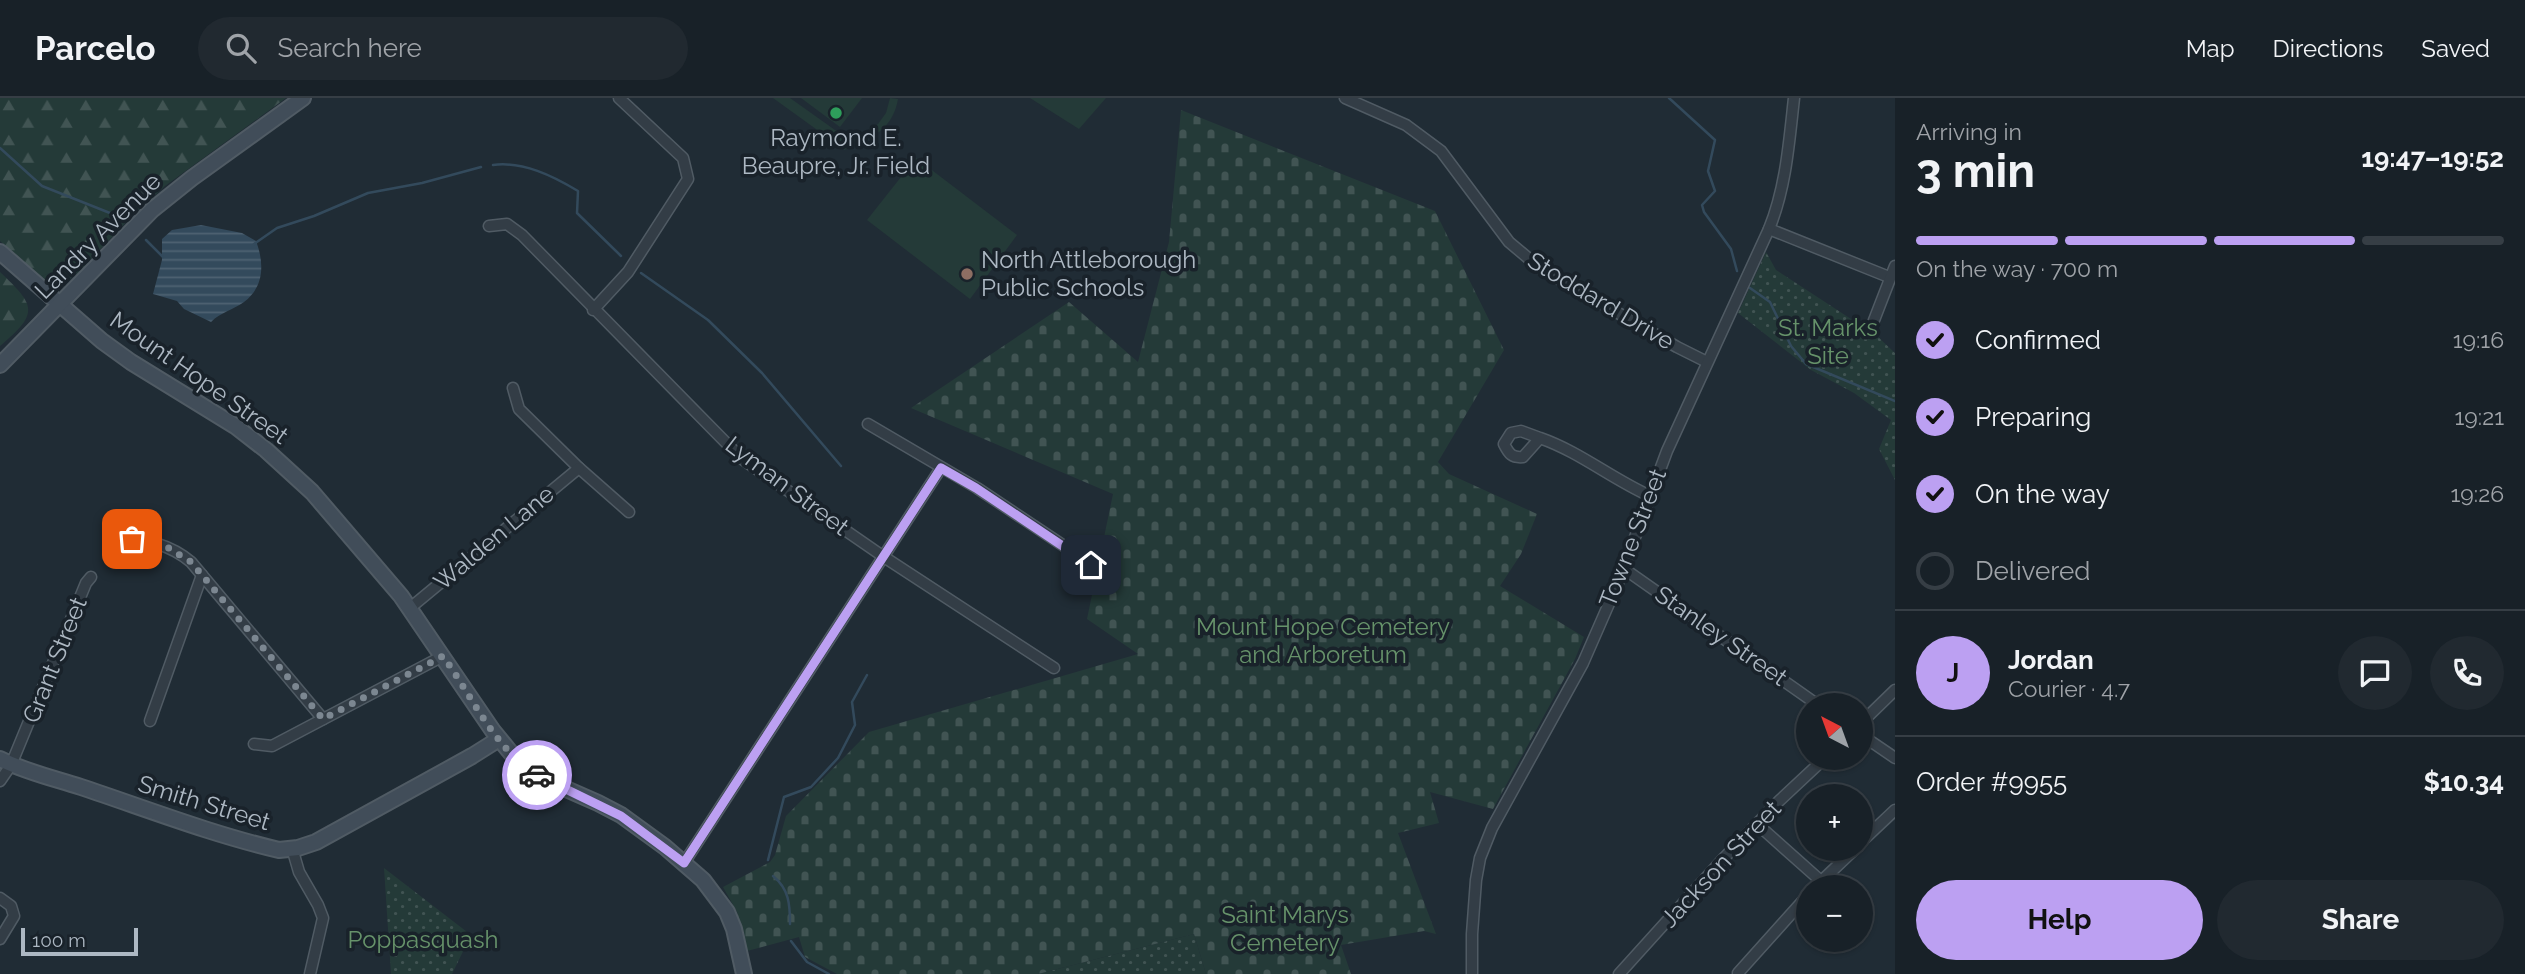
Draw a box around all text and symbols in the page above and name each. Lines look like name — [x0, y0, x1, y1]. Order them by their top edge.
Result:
search box — [198, 17, 688, 80]
text: Parcelo — [35, 29, 156, 68]
icon: search — [222, 29, 260, 67]
text: Search here — [278, 33, 422, 63]
text: Map — [2186, 34, 2235, 63]
text: Directions — [2273, 34, 2383, 63]
text: Saved — [2421, 34, 2490, 63]
marker: Raymond E. Beaupre, Jr. Field — [828, 105, 844, 121]
text: Arriving in — [1916, 118, 2022, 145]
place label: Raymond E. Beaupre, Jr. Field — [742, 123, 930, 180]
text: 19:47–19:52 — [2361, 143, 2504, 173]
text: 3 min — [1916, 144, 2035, 198]
street label: Landry Avenue — [29, 167, 167, 305]
place label: North Attleborough Public Schools — [981, 245, 1196, 302]
street label: Stoddard Drive — [1523, 245, 1680, 356]
text: On the way · 700 m — [1916, 255, 2118, 282]
marker: North Attleborough Public Schools — [959, 266, 975, 282]
street label: Mount Hope Street — [105, 305, 294, 450]
park label: St. Marks Site — [1778, 313, 1878, 370]
icon: check — [1916, 321, 1954, 359]
text: Confirmed — [1975, 325, 2101, 355]
text: 19:16 — [2453, 326, 2504, 353]
icon: check — [1916, 398, 1954, 436]
text: Preparing — [1975, 402, 2091, 432]
text: 19:21 — [2455, 403, 2504, 430]
street label: Lyman Street — [720, 430, 855, 541]
street label: Towne Street — [1593, 464, 1672, 611]
icon: check — [1916, 475, 1954, 513]
street label: Walden Lane — [428, 479, 560, 596]
text: On the way — [1975, 479, 2110, 509]
text: 19:26 — [2451, 480, 2504, 507]
pin — [102, 509, 162, 569]
icon: bag — [113, 520, 151, 558]
pin — [1061, 535, 1121, 595]
icon: home — [1072, 546, 1110, 584]
text: Delivered — [1975, 556, 2090, 586]
street label: Stanley Street — [1650, 579, 1793, 692]
street label: Grant Street — [16, 593, 93, 727]
park label: Mount Hope Cemetery and Arboretum — [1196, 612, 1450, 669]
button: chat — [2338, 636, 2412, 710]
button: phone — [2430, 636, 2504, 710]
text: Jordan — [2008, 645, 2094, 675]
text: J — [1947, 658, 1959, 688]
text: Courier · 4.7 — [2008, 675, 2130, 702]
north arrow — [1796, 693, 1872, 770]
map controls — [1796, 693, 1873, 952]
courier — [502, 740, 572, 810]
icon: car — [518, 756, 556, 794]
text: Order #9955 — [1916, 767, 2067, 797]
text: $10.34 — [2424, 767, 2504, 797]
street label: Smith Street — [135, 769, 274, 836]
button: + — [1796, 784, 1873, 861]
street label: Jackson Street — [1655, 794, 1787, 933]
button: − — [1796, 875, 1873, 952]
button: Help — [1916, 880, 2203, 960]
button: Share — [2217, 880, 2504, 960]
park label: Saint Marys Cemetery — [1221, 900, 1349, 957]
scale bar — [21, 925, 138, 957]
park label: Poppasquash — [348, 925, 499, 954]
text: 100 m — [32, 929, 86, 951]

